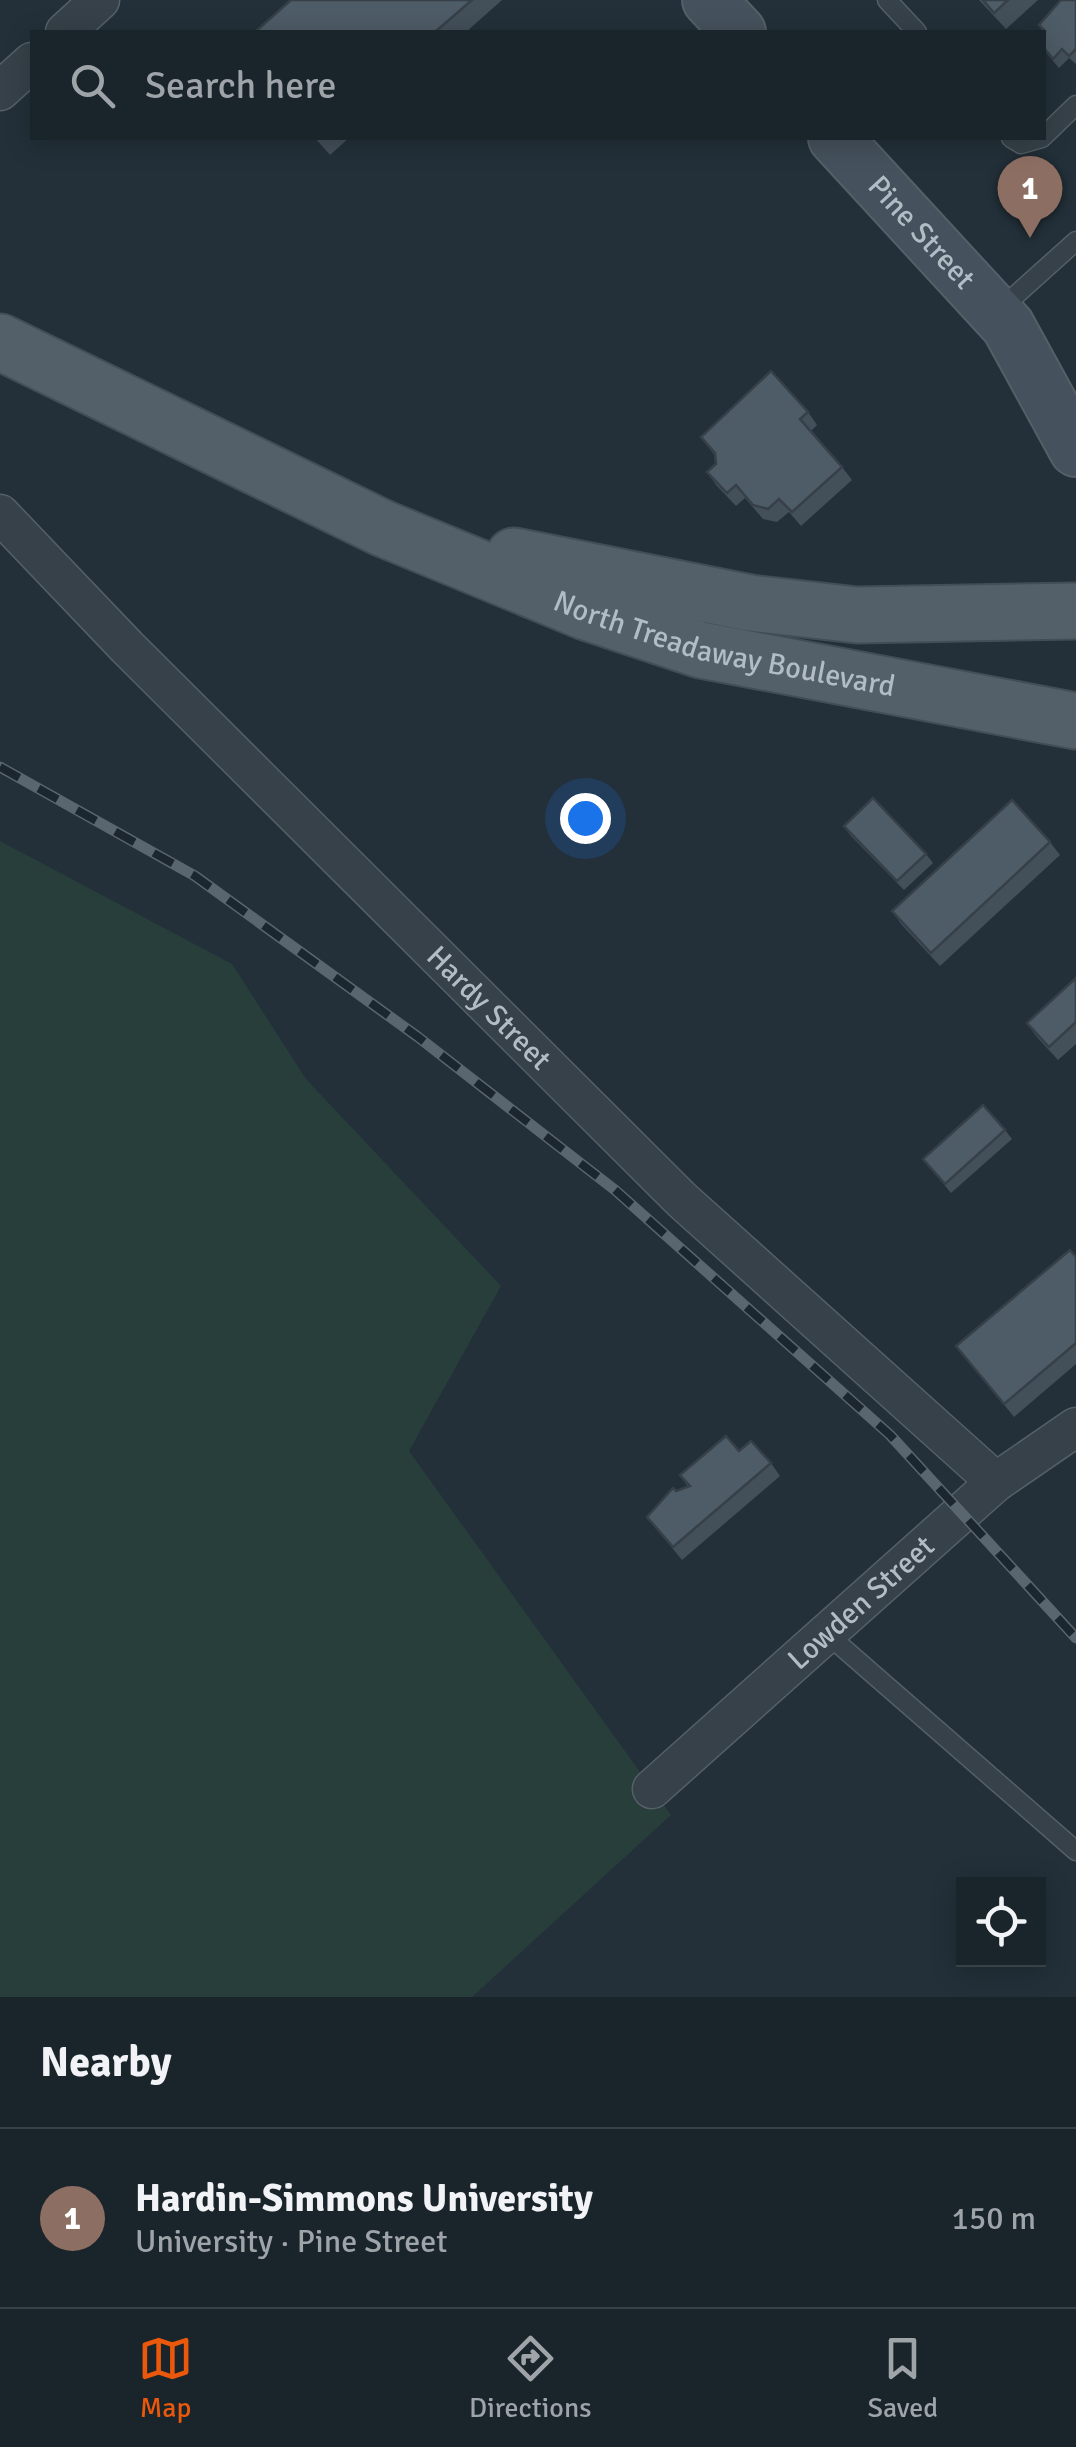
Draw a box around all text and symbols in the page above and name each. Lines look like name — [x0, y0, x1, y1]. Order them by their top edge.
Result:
search box — [30, 30, 1046, 140]
icon: search — [65, 58, 120, 113]
text: Search here — [145, 62, 337, 109]
pin: 1 — [998, 156, 1062, 238]
street label: Pine Street — [860, 168, 983, 297]
street label: North Treadaway Boulevard — [548, 583, 898, 705]
your location — [560, 793, 611, 844]
street label: Hardy Street — [419, 938, 559, 1078]
street label: Lowden Street — [780, 1528, 942, 1678]
map controls — [956, 1877, 1046, 1967]
button: locate — [956, 1877, 1046, 1967]
text: Nearby — [40, 2037, 172, 2088]
text: Hardin-Simmons University — [135, 2175, 593, 2222]
text: 1 — [64, 2199, 81, 2238]
text: 150 m — [952, 2199, 1036, 2238]
text: University · Pine Street — [135, 2222, 448, 2261]
tab: Map — [138, 2331, 193, 2425]
tab: Directions — [469, 2331, 591, 2425]
tab: Saved — [867, 2331, 938, 2425]

